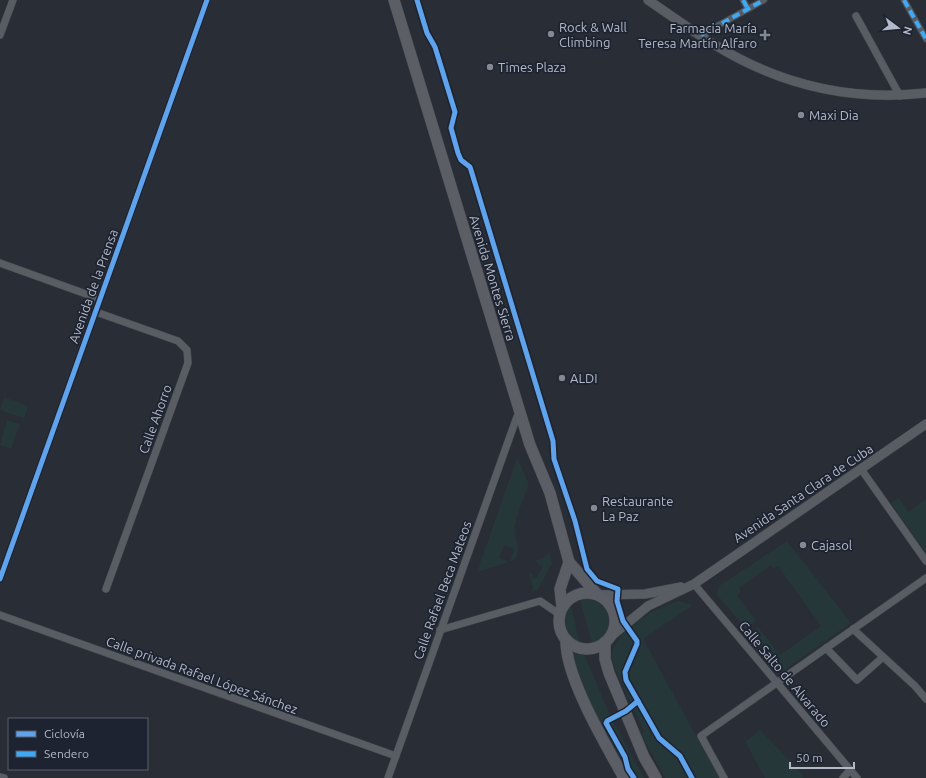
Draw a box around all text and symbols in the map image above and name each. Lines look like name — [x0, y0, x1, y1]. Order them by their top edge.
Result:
north arrow — [878, 8, 918, 48]
place label: Rock & Wall Climbing — [559, 20, 628, 49]
place label: Farmacia María Teresa Martín Alfaro — [638, 21, 757, 50]
text: N — [901, 25, 915, 36]
marker: Rock & Wall Climbing — [546, 29, 556, 39]
marker: Farmacia María Teresa Martín Alfaro — [760, 30, 770, 40]
place label: Times Plaza — [498, 60, 566, 74]
marker: Times Plaza — [485, 62, 495, 72]
place label: Maxi Dia — [809, 108, 859, 122]
marker: Maxi Dia — [796, 110, 806, 120]
street label: Avenida Montes Sierra — [467, 214, 519, 342]
street label: Avenida de la Prensa — [66, 227, 120, 345]
place label: ALDI — [570, 371, 598, 385]
marker: ALDI — [557, 373, 567, 383]
street label: Calle Ahorro — [136, 383, 174, 455]
street label: Avenida Santa Clara de Cuba — [731, 441, 875, 545]
place label: Restaurante La Paz — [602, 494, 673, 523]
marker: Restaurante La Paz — [589, 503, 599, 513]
street label: Calle Rafael Beca Mateos — [410, 519, 474, 661]
place label: Cajasol — [811, 538, 853, 552]
marker: Cajasol — [798, 540, 808, 550]
street label: Calle Salto de Alvarado — [737, 618, 833, 730]
street label: Calle privada Rafael López Sánchez — [104, 634, 300, 716]
legend — [8, 718, 148, 770]
text: Ciclovía — [44, 727, 85, 740]
scale bar — [790, 744, 854, 770]
text: Sendero — [44, 747, 89, 760]
text: 50 m — [796, 751, 823, 764]

